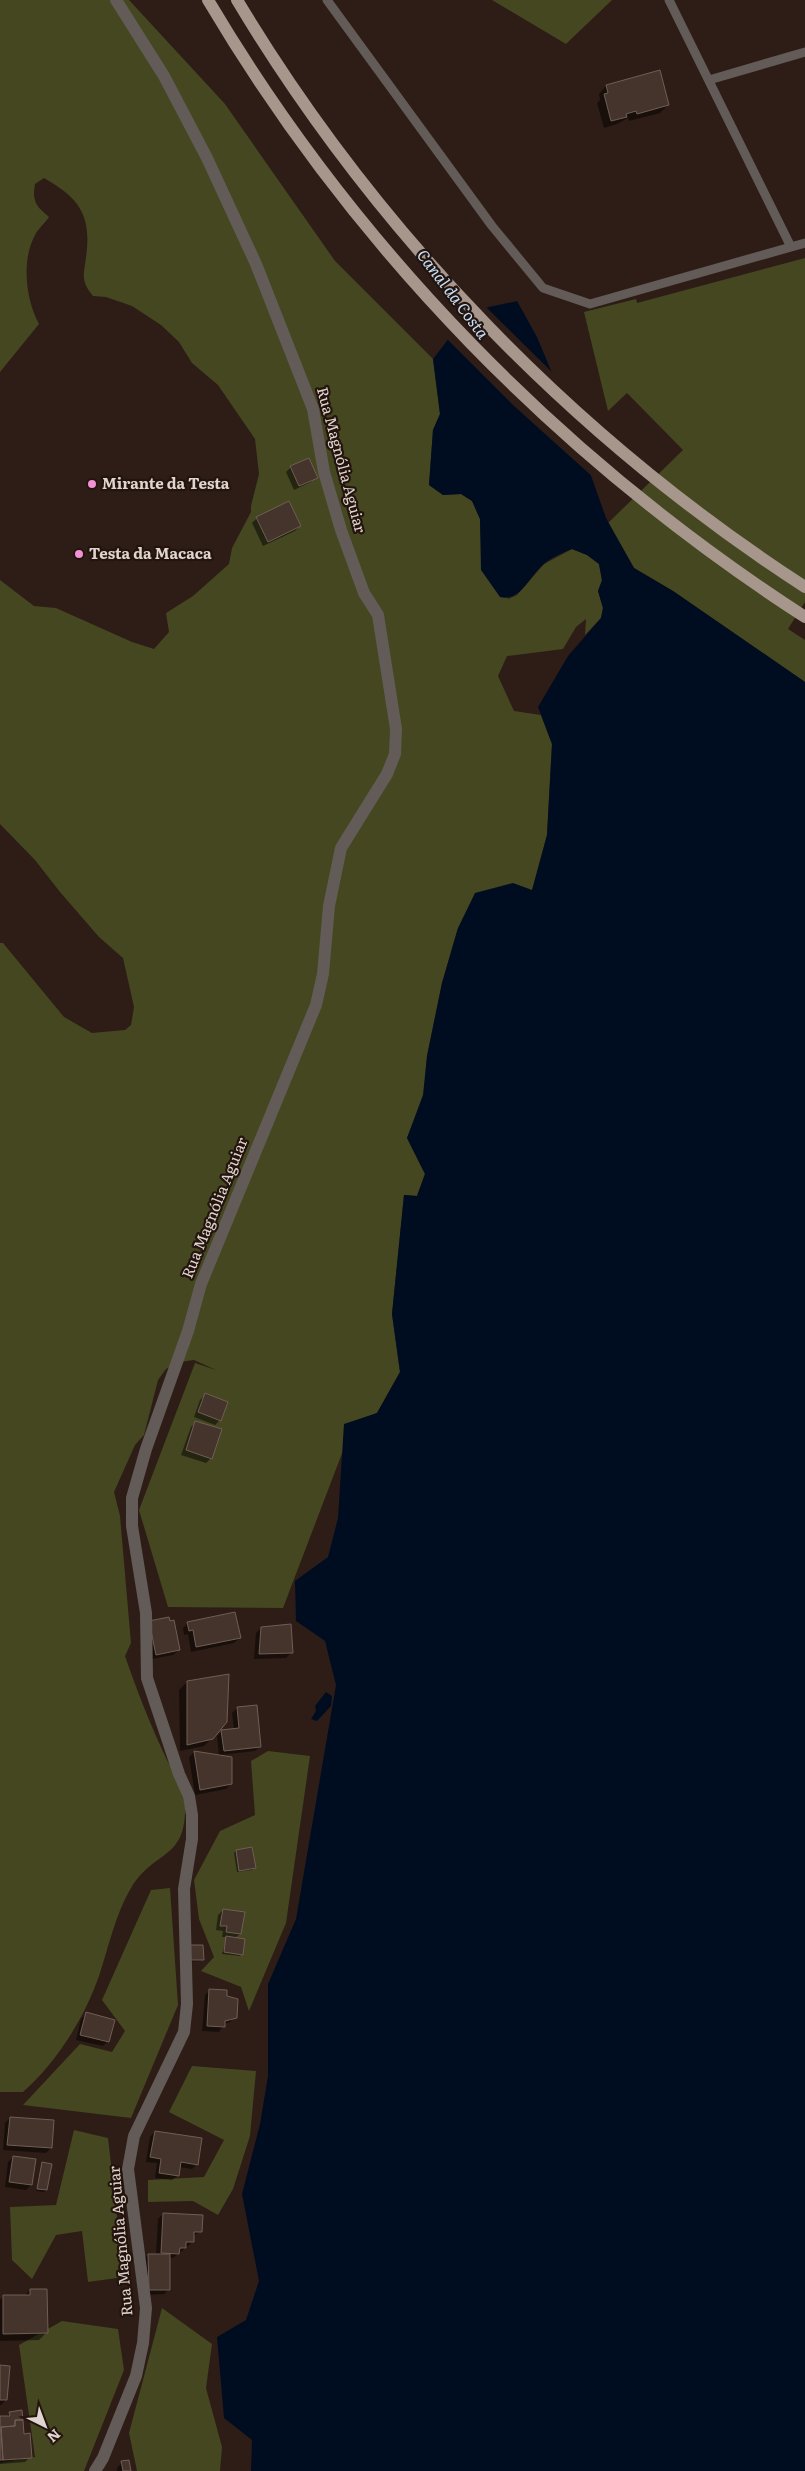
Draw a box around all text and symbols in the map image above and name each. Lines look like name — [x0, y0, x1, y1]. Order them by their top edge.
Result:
water label: Canal da Costa — [412, 244, 496, 344]
street label: Rua Magnólia Aguiar — [312, 384, 373, 535]
place label: Mirante da Testa — [102, 471, 230, 494]
marker: Mirante da Testa — [86, 478, 98, 490]
place label: Testa da Macaca — [89, 541, 212, 564]
marker: Testa da Macaca — [73, 548, 85, 560]
street label: Rua Magnólia Aguiar — [175, 1133, 252, 1281]
street label: Rua Magnólia Aguiar — [101, 2165, 138, 2317]
north arrow — [20, 2401, 70, 2451]
text: N — [43, 2425, 65, 2448]

